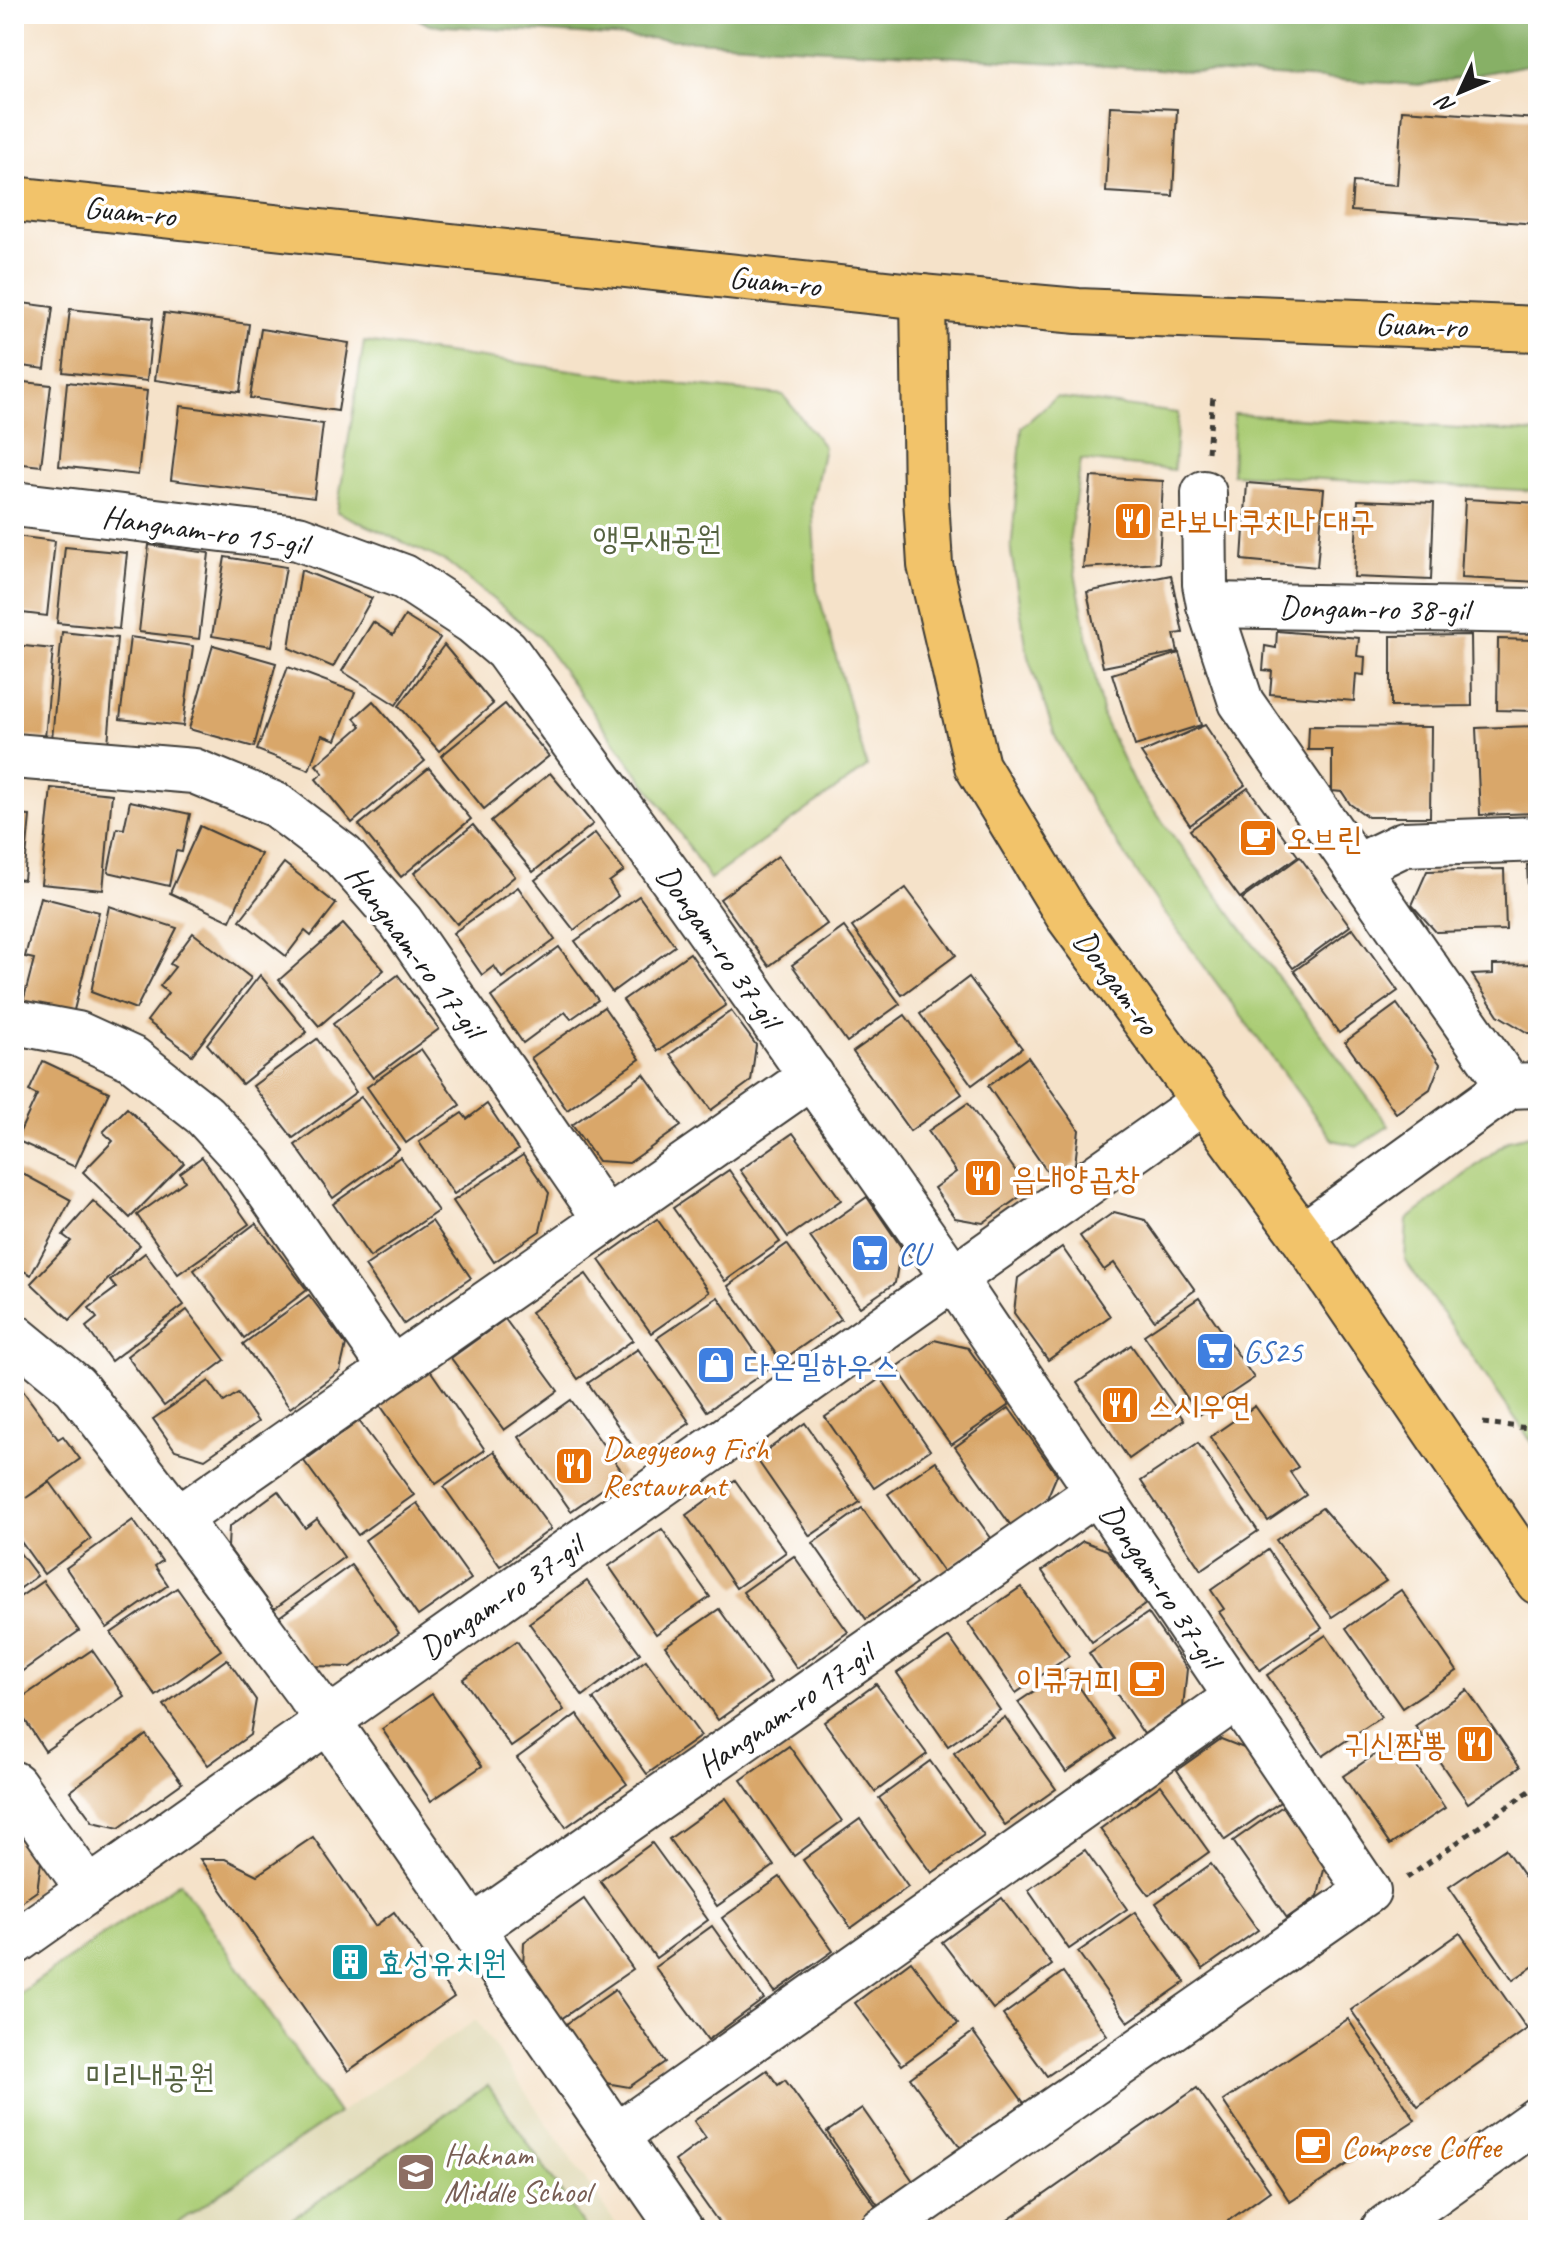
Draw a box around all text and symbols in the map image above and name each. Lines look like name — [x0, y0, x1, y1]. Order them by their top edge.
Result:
north arrow — [1420, 52, 1500, 132]
text: N — [1429, 88, 1461, 120]
street label: Guam-ro — [82, 186, 179, 237]
street label: Guam-ro — [727, 256, 824, 307]
street label: Guam-ro — [1375, 303, 1469, 348]
street label: Hangnam-ro 15-gil — [100, 496, 315, 566]
restaurant icon: 라보나쿠치나 대구 — [1112, 500, 1154, 542]
place label: 라보나쿠치나 대구 — [1161, 501, 1375, 542]
park label: 앵무새공원 — [593, 518, 721, 559]
street label: Dongam-ro 38-gil — [1279, 586, 1475, 631]
cafe icon: 오브린 — [1237, 817, 1279, 859]
place label: 오브린 — [1286, 818, 1363, 859]
street label: Hangnam-ro 17-gil — [336, 857, 496, 1050]
street label: Dongam-ro 37-gil — [647, 857, 793, 1040]
street label: Dongam-ro — [1065, 922, 1169, 1044]
restaurant icon: 읍내양곱창 — [962, 1157, 1004, 1199]
place label: 읍내양곱창 — [1011, 1158, 1140, 1199]
supermarket icon: CU — [849, 1232, 891, 1274]
place label: CU — [898, 1233, 934, 1274]
supermarket icon: GS25 — [1194, 1330, 1236, 1372]
place label: GS25 — [1243, 1331, 1304, 1372]
shop icon: 다온밀하우스 — [695, 1344, 737, 1386]
place label: 다온밀하우스 — [744, 1345, 899, 1386]
restaurant icon: 스시우연 — [1099, 1384, 1141, 1426]
place label: 스시우연 — [1148, 1385, 1251, 1426]
place label: Daegyeong Fish Restaurant — [602, 1428, 769, 1506]
restaurant icon: Daegyeong Fish Restaurant — [553, 1445, 595, 1487]
street label: Dongam-ro 37-gil — [1090, 1495, 1234, 1680]
street label: Dongam-ro 37-gil — [412, 1523, 595, 1669]
street label: Hangnam-ro 17-gil — [689, 1631, 886, 1786]
cafe icon: 이큐커피 — [1126, 1658, 1168, 1700]
place label: 이큐커피 — [1016, 1659, 1119, 1700]
restaurant icon: 귀신짬뽕 — [1454, 1723, 1496, 1765]
place label: 귀신짬뽕 — [1344, 1724, 1447, 1765]
building icon: 효성유치원 — [329, 1941, 371, 1983]
place label: 효성유치원 — [378, 1942, 507, 1983]
park label: 미리내공원 — [86, 2056, 214, 2097]
cafe icon: Compose Coffee — [1292, 2125, 1334, 2167]
place label: Compose Coffee — [1341, 2126, 1504, 2167]
place label: Haknam Middle School — [444, 2134, 596, 2212]
school or university icon: Haknam Middle School — [395, 2151, 437, 2193]

